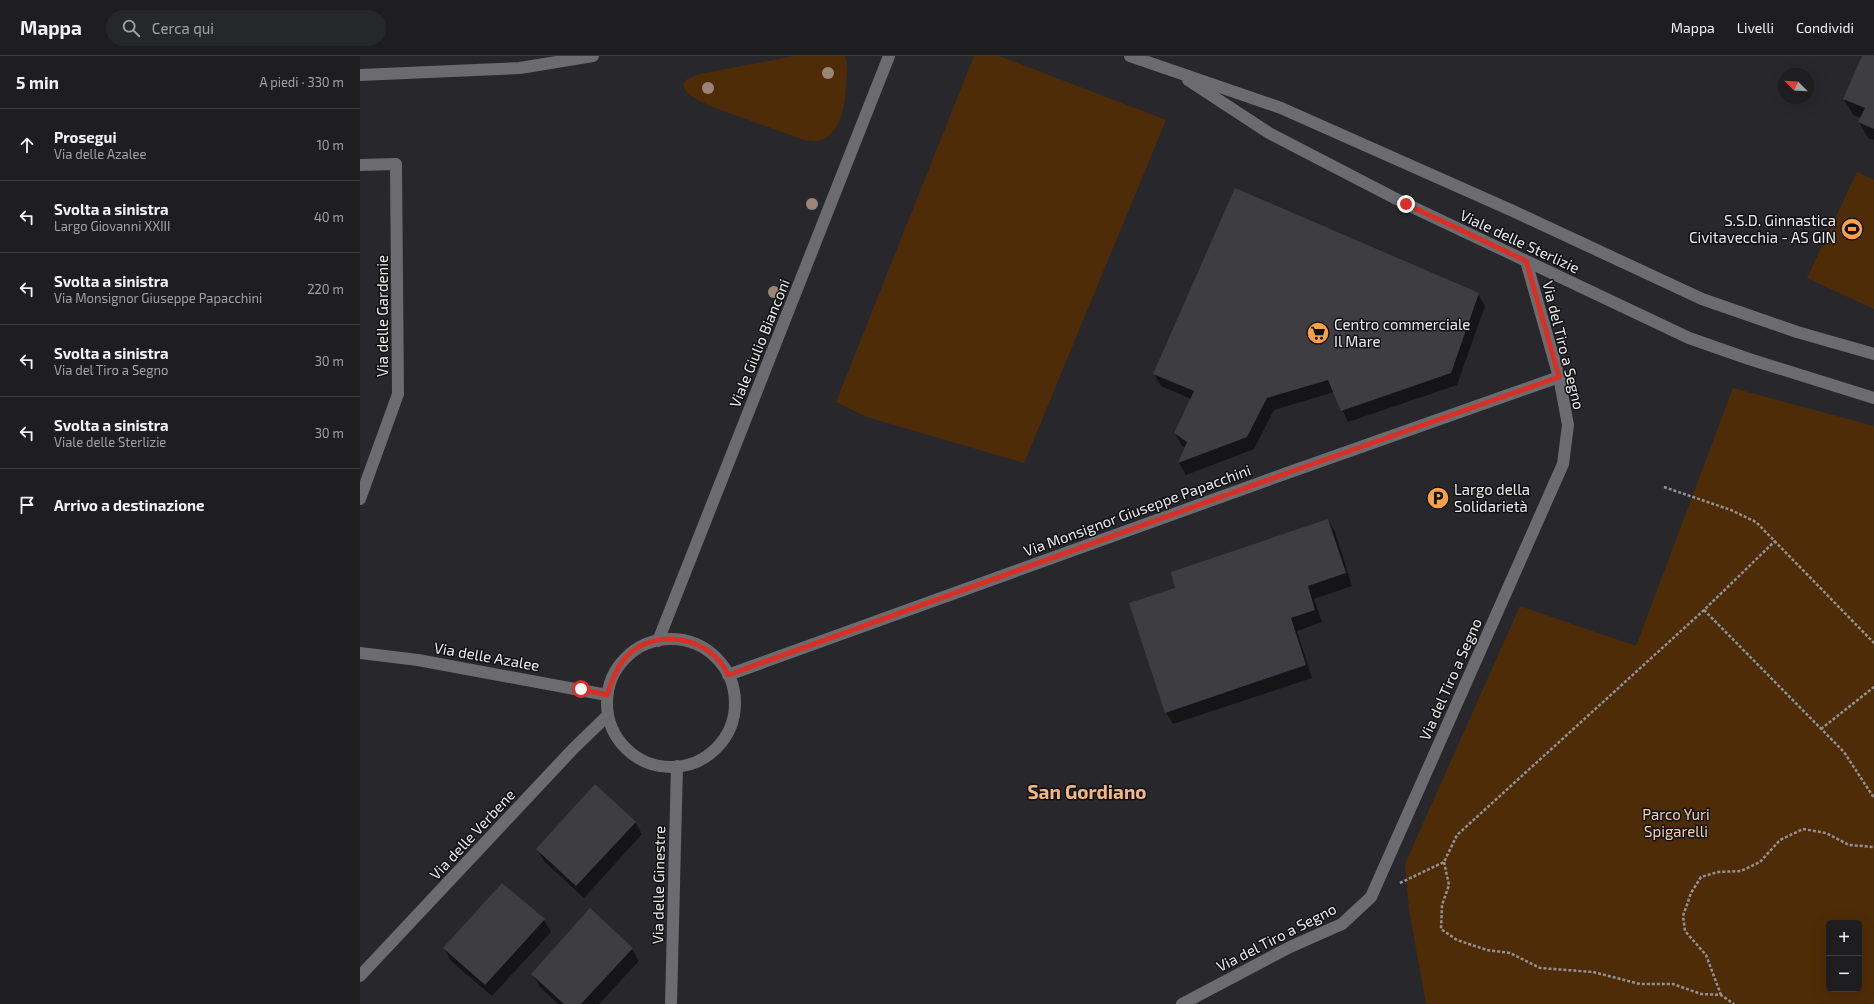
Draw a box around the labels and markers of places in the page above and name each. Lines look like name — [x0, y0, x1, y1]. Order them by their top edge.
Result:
place label: S.S.D. Ginnastica Civitavecchia - AS GIN — [1689, 211, 1836, 246]
sports icon: S.S.D. Ginnastica Civitavecchia - AS GIN — [1839, 216, 1865, 242]
place label: Centro commerciale Il Mare — [1334, 315, 1470, 350]
supermarket icon: Centro commerciale Il Mare — [1305, 320, 1331, 346]
place label: Largo della Solidarietà — [1454, 480, 1530, 515]
parking icon: Largo della Solidarietà — [1425, 485, 1451, 511]

